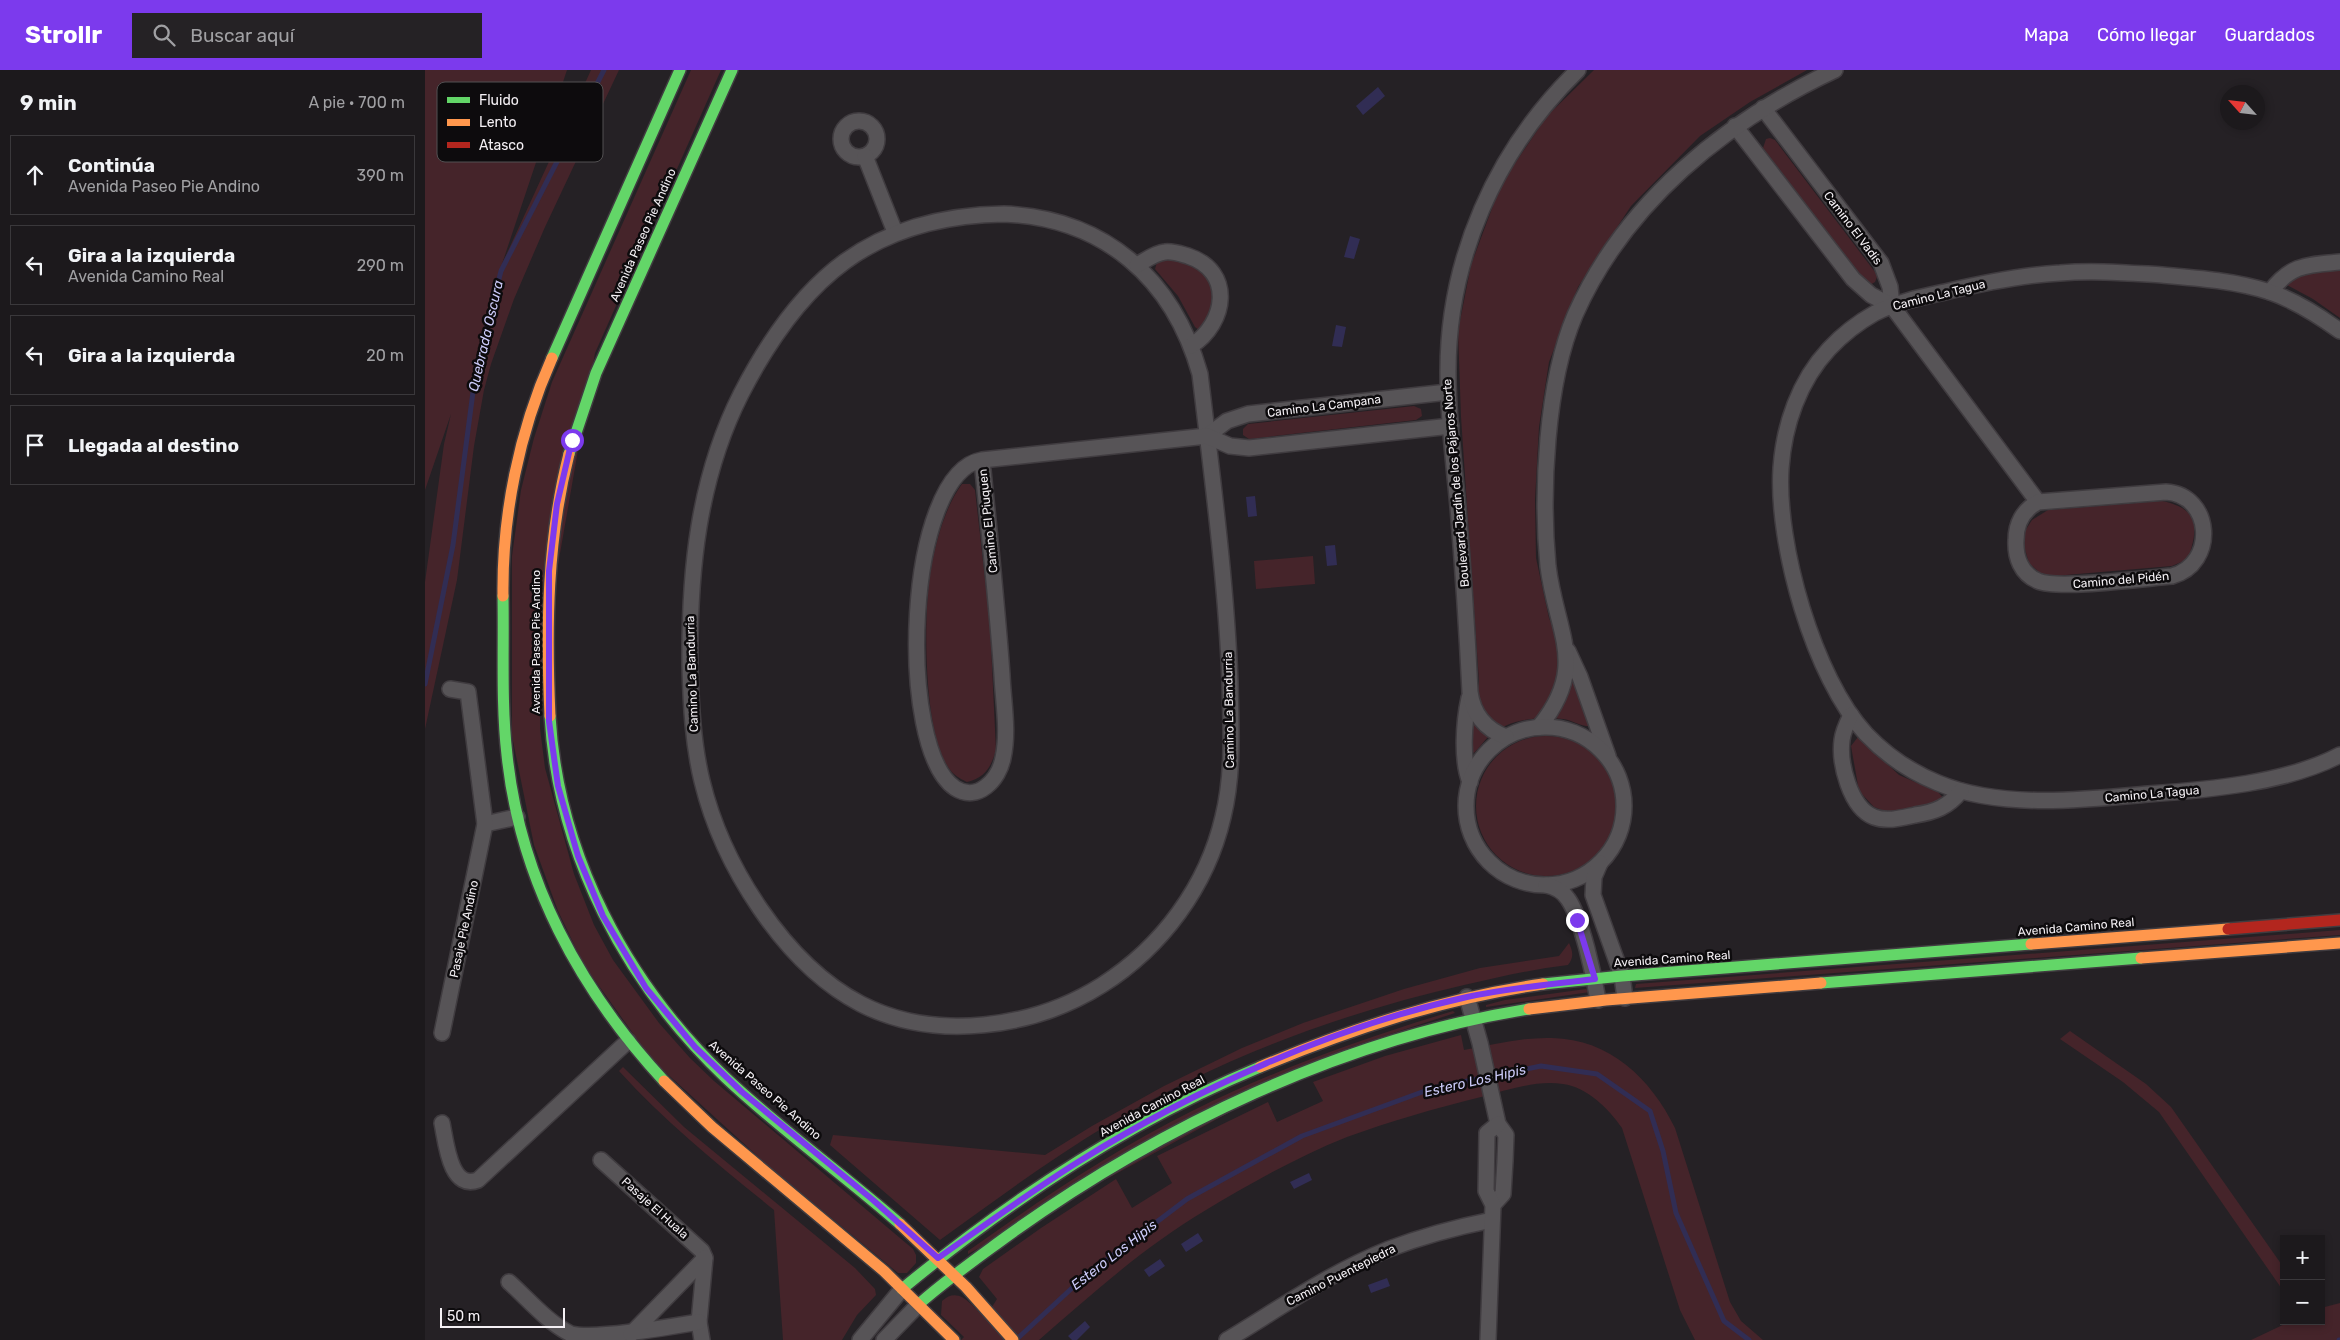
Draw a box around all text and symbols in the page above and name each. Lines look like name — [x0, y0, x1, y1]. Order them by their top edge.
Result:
search box — [132, 13, 482, 58]
text: Strollr — [25, 21, 102, 49]
icon: search — [150, 21, 178, 49]
text: Buscar aquí — [190, 24, 294, 47]
text: Mapa — [2024, 24, 2069, 46]
text: Cómo llegar — [2097, 24, 2196, 46]
text: Guardados — [2224, 24, 2315, 46]
legend — [437, 82, 603, 162]
north arrow — [2220, 85, 2265, 130]
text: 9 min — [20, 90, 77, 115]
text: Fluido — [479, 92, 519, 109]
text: A pie · 700 m — [309, 93, 405, 112]
text: Lento — [479, 114, 516, 131]
text: Atasco — [479, 137, 524, 154]
text: Continúa — [68, 154, 155, 177]
icon: ahead — [21, 161, 49, 189]
text: 390 m — [357, 166, 404, 185]
street label: Avenida Paseo Pie Andino — [607, 166, 679, 304]
text: Avenida Paseo Pie Andino — [68, 177, 260, 196]
street label: Camino El Vadis — [1821, 189, 1885, 267]
text: Gira a la izquierda — [68, 244, 235, 267]
icon: left — [21, 251, 49, 279]
text: 290 m — [357, 256, 404, 275]
text: Avenida Camino Real — [68, 267, 224, 286]
street label: Camino La Tagua — [1891, 277, 1987, 313]
water label: Quebrada Oscura — [465, 279, 507, 393]
icon: left — [21, 341, 49, 369]
text: Gira a la izquierda — [68, 344, 235, 367]
text: 20 m — [366, 346, 404, 365]
street label: Boulevard Jardín de los Pájaros Norte — [1440, 378, 1472, 588]
street label: Camino La Campana — [1266, 392, 1382, 420]
route start — [561, 429, 584, 452]
icon: arrive — [21, 431, 49, 459]
text: Llegada al destino — [68, 434, 239, 457]
street label: Camino El Piuquen — [976, 468, 1000, 574]
street label: Camino del Pidén — [2072, 569, 2170, 591]
street label: Avenida Paseo Pie Andino — [529, 570, 543, 714]
street label: Camino La Bandurria — [683, 616, 701, 732]
street label: Camino La Bandurria — [1221, 652, 1237, 768]
street label: Camino La Tagua — [2104, 783, 2200, 805]
street label: Pasaje Pie Andino — [447, 879, 481, 979]
route end — [1566, 909, 1589, 932]
street label: Avenida Camino Real — [2017, 915, 2135, 939]
street label: Avenida Camino Real — [1613, 948, 1731, 970]
street label: Avenida Paseo Pie Andino — [706, 1037, 824, 1143]
water label: Estero Los Hipis — [1422, 1061, 1528, 1101]
street label: Avenida Camino Real — [1097, 1072, 1207, 1140]
street label: Pasaje El Huala — [619, 1174, 691, 1242]
water label: Estero Los Hipis — [1068, 1216, 1160, 1294]
map controls — [2280, 1235, 2325, 1325]
button: + — [2280, 1235, 2325, 1280]
street label: Camino Puentepiedra — [1284, 1241, 1398, 1309]
button: − — [2280, 1280, 2325, 1325]
scale bar — [440, 1305, 565, 1328]
text: 50 m — [447, 1308, 480, 1325]

